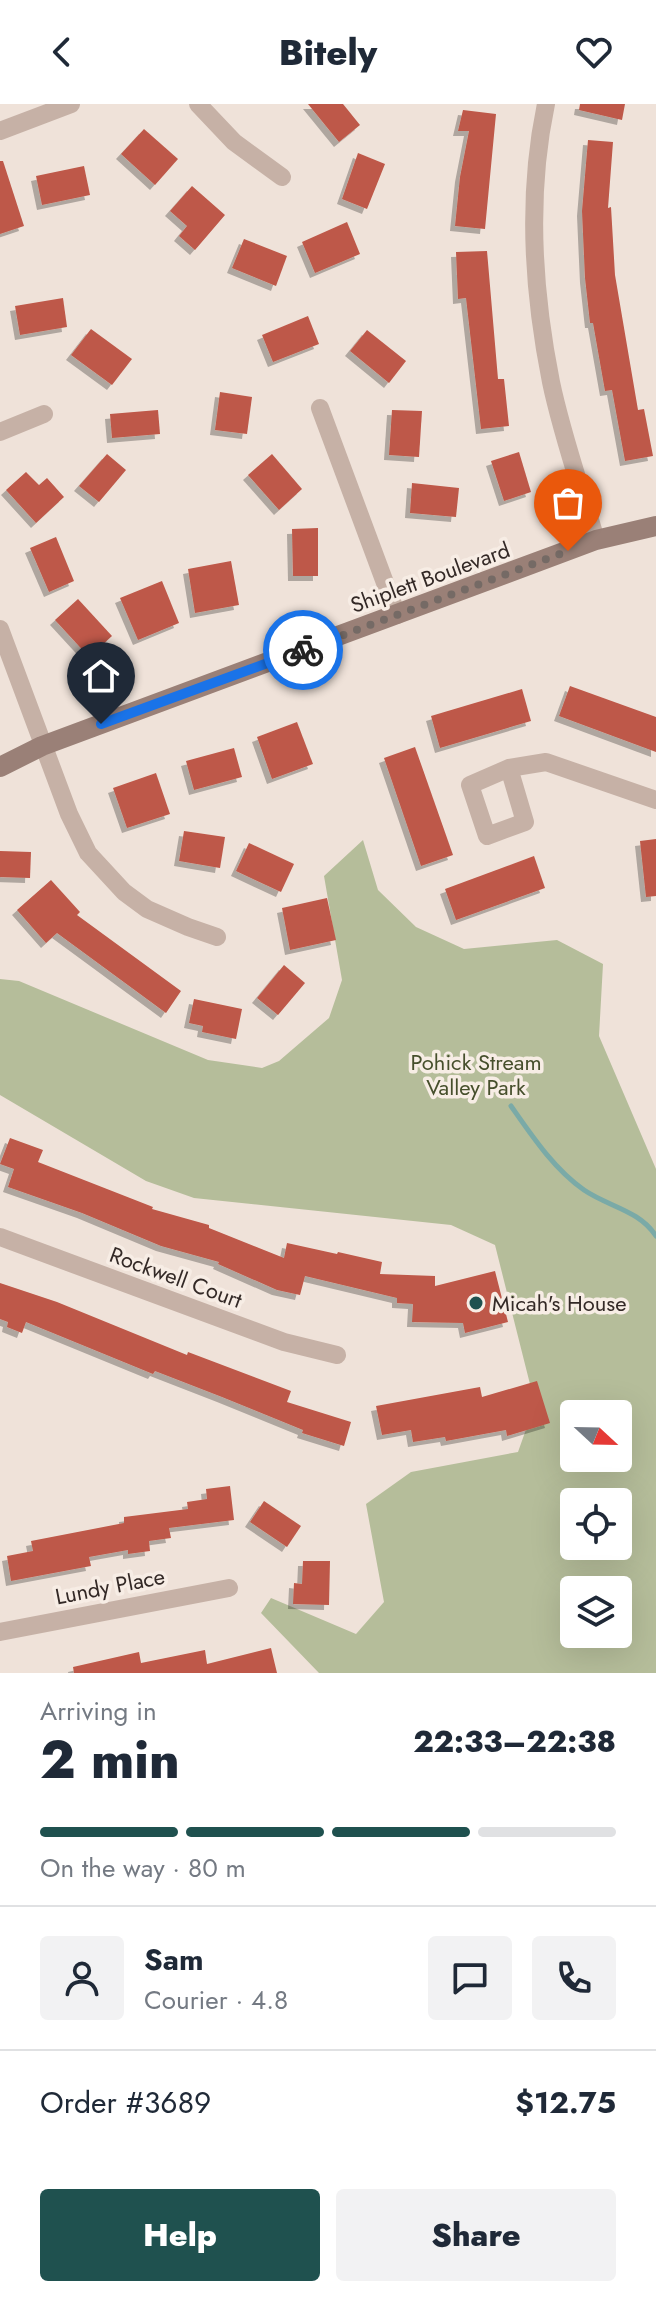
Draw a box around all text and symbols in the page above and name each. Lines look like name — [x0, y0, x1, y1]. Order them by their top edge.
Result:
text: Bitely — [279, 26, 377, 78]
icon: back — [40, 30, 84, 74]
icon: heart — [572, 30, 616, 74]
pin — [534, 469, 602, 551]
icon: bag — [546, 481, 590, 525]
street label: Shiplett Boulevard — [346, 533, 514, 621]
courier — [263, 610, 343, 690]
icon: bike — [281, 628, 325, 672]
pin — [67, 642, 135, 724]
icon: home — [79, 654, 123, 698]
park label: Pohick Stream Valley Park — [410, 1046, 542, 1103]
street label: Rockwell Court — [105, 1238, 247, 1316]
place label: Micah's House — [492, 1287, 627, 1319]
marker: Micah's House — [467, 1294, 485, 1312]
north arrow — [560, 1400, 632, 1472]
map controls — [560, 1400, 632, 1648]
button: locate — [560, 1488, 632, 1560]
street label: Lundy Place — [52, 1560, 168, 1612]
button: layers — [560, 1576, 632, 1648]
text: Arriving in — [40, 1692, 157, 1730]
text: 22:33–22:38 — [413, 1720, 616, 1763]
text: 2 min — [40, 1722, 180, 1798]
text: On the way · 80 m — [40, 1849, 246, 1887]
button: person — [40, 1936, 124, 2020]
button: chat — [428, 1936, 512, 2020]
button: phone — [532, 1936, 616, 2020]
text: Sam — [144, 1938, 204, 1981]
text: Courier · 4.8 — [144, 1981, 288, 2019]
text: Order #3689 — [40, 2081, 211, 2124]
text: $12.75 — [515, 2081, 616, 2124]
button: Help — [40, 2189, 320, 2281]
button: Share — [336, 2189, 616, 2281]

